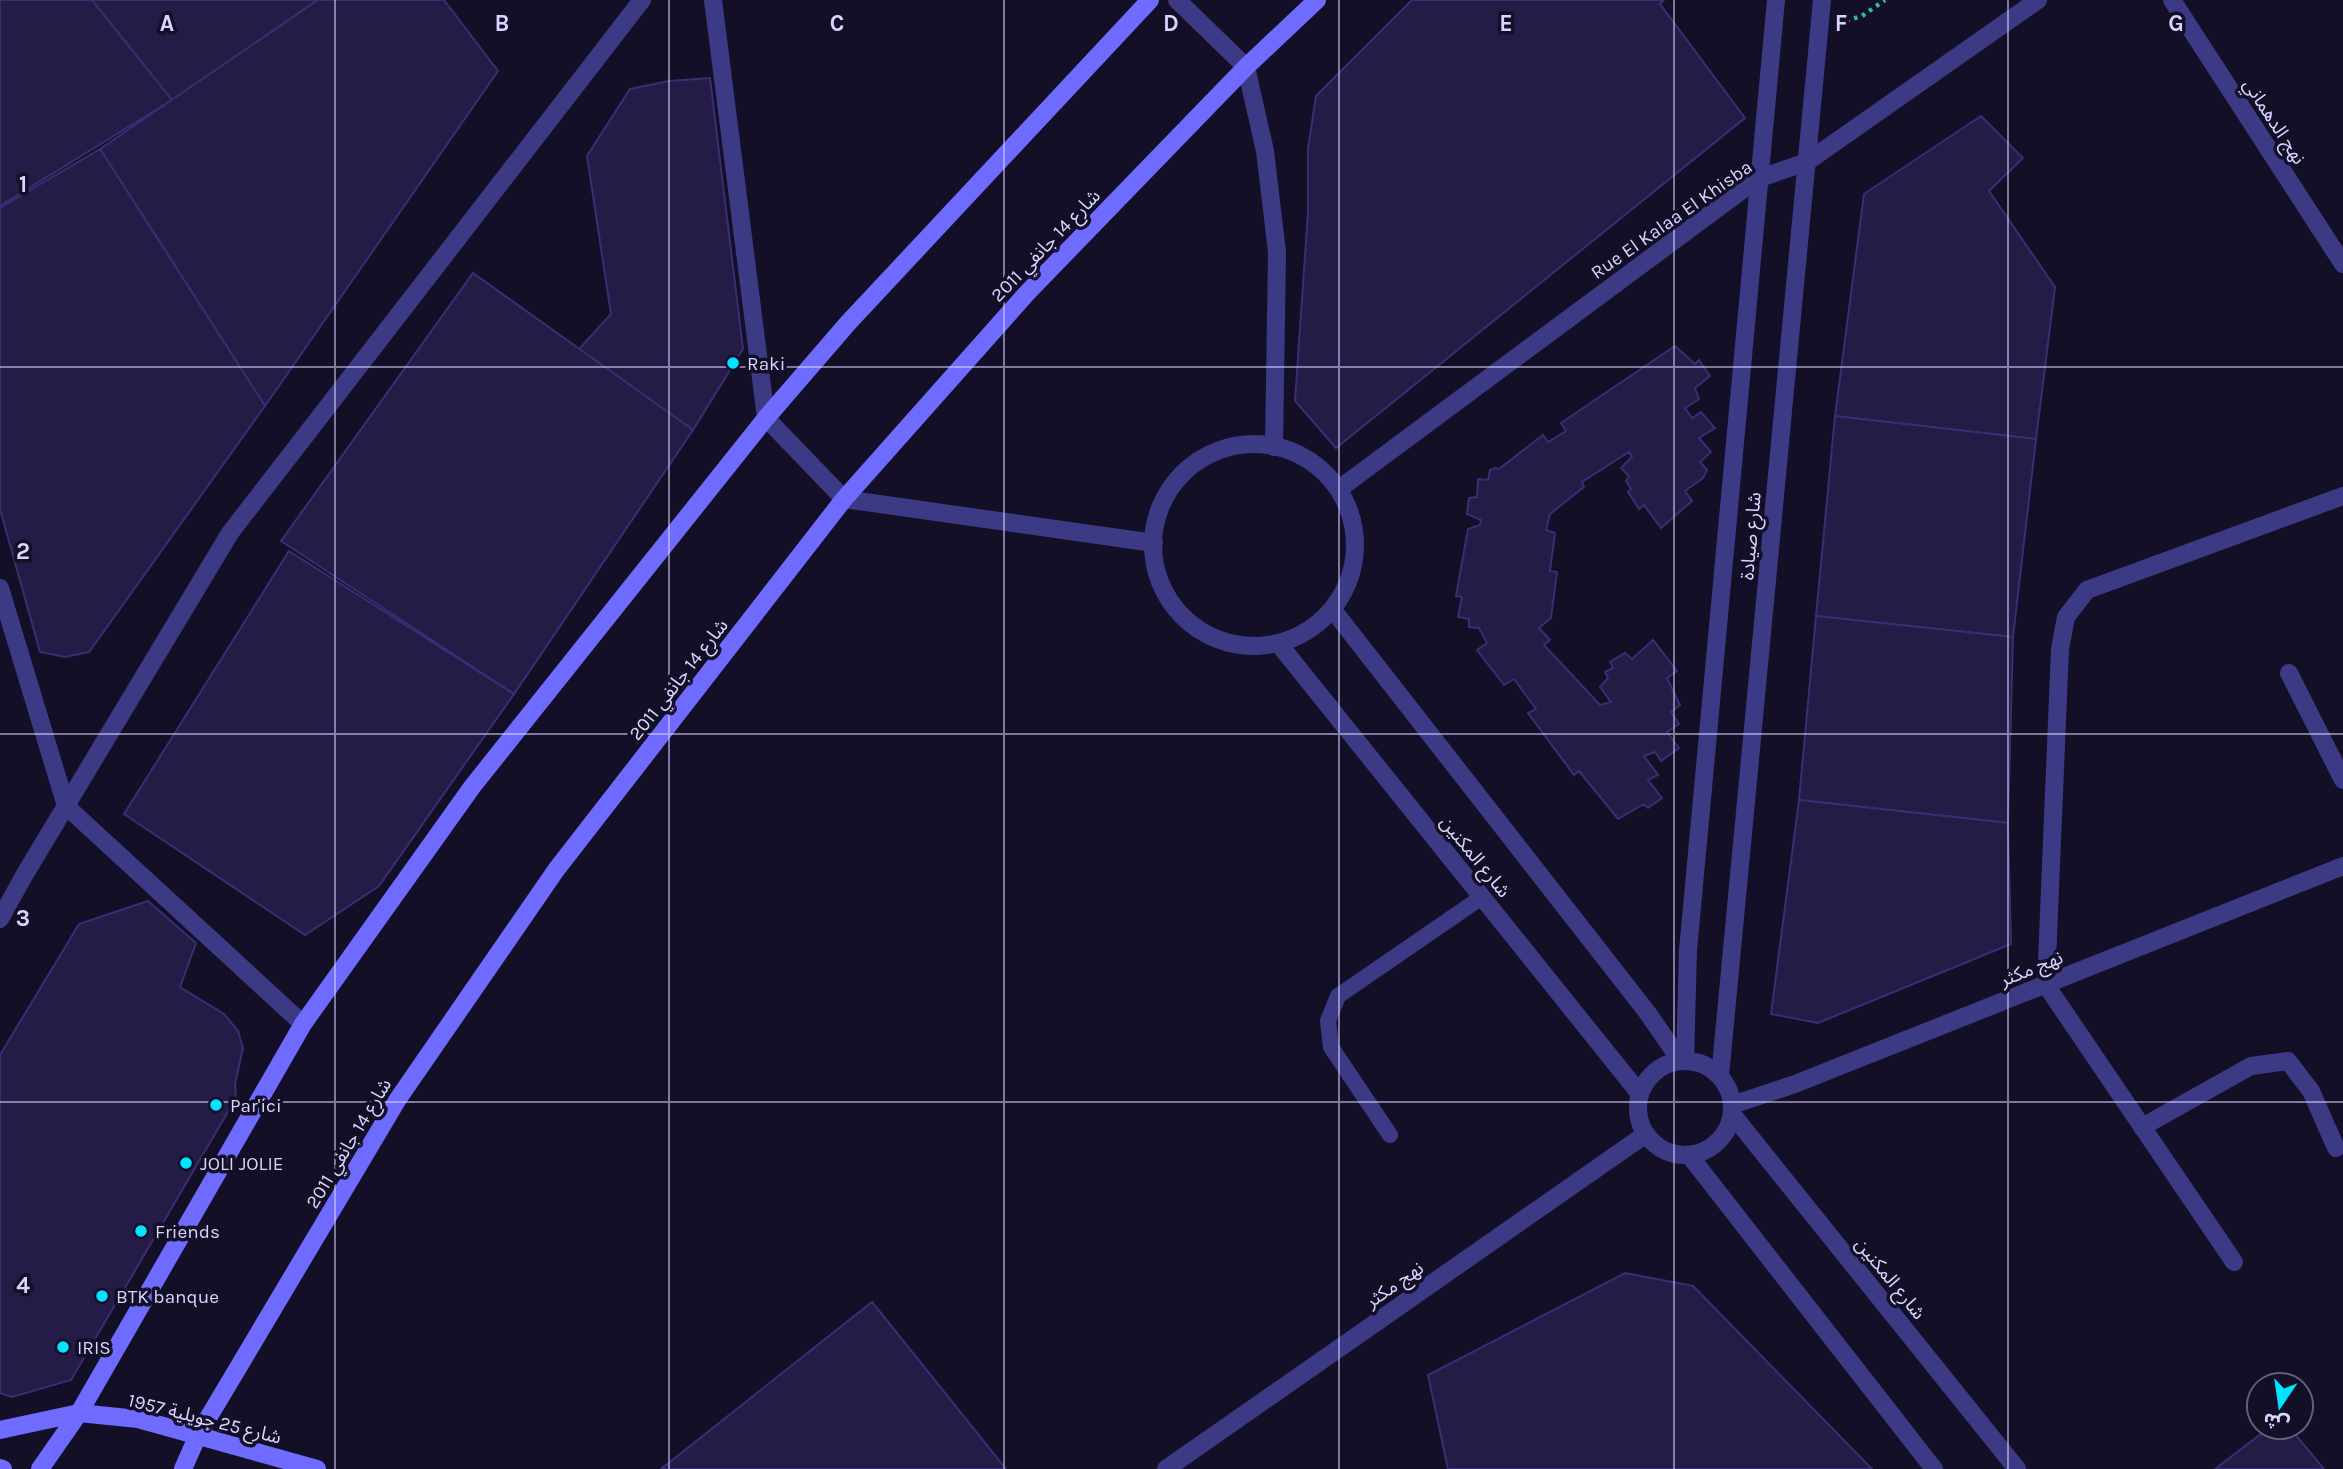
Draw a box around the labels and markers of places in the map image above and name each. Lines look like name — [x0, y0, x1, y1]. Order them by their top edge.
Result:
place label: Raki — [747, 353, 785, 375]
marker: Raki — [725, 355, 741, 371]
place label: Par'ici — [230, 1095, 282, 1117]
marker: Par'ici — [208, 1097, 224, 1113]
place label: JOLI JOLIE — [200, 1153, 283, 1175]
marker: JOLI JOLIE — [178, 1155, 194, 1171]
place label: Friends — [155, 1221, 220, 1243]
marker: Friends — [133, 1223, 149, 1239]
place label: BTK banque — [116, 1286, 219, 1308]
marker: BTK banque — [94, 1288, 110, 1304]
place label: IRIS — [77, 1337, 111, 1359]
marker: IRIS — [55, 1339, 71, 1355]

